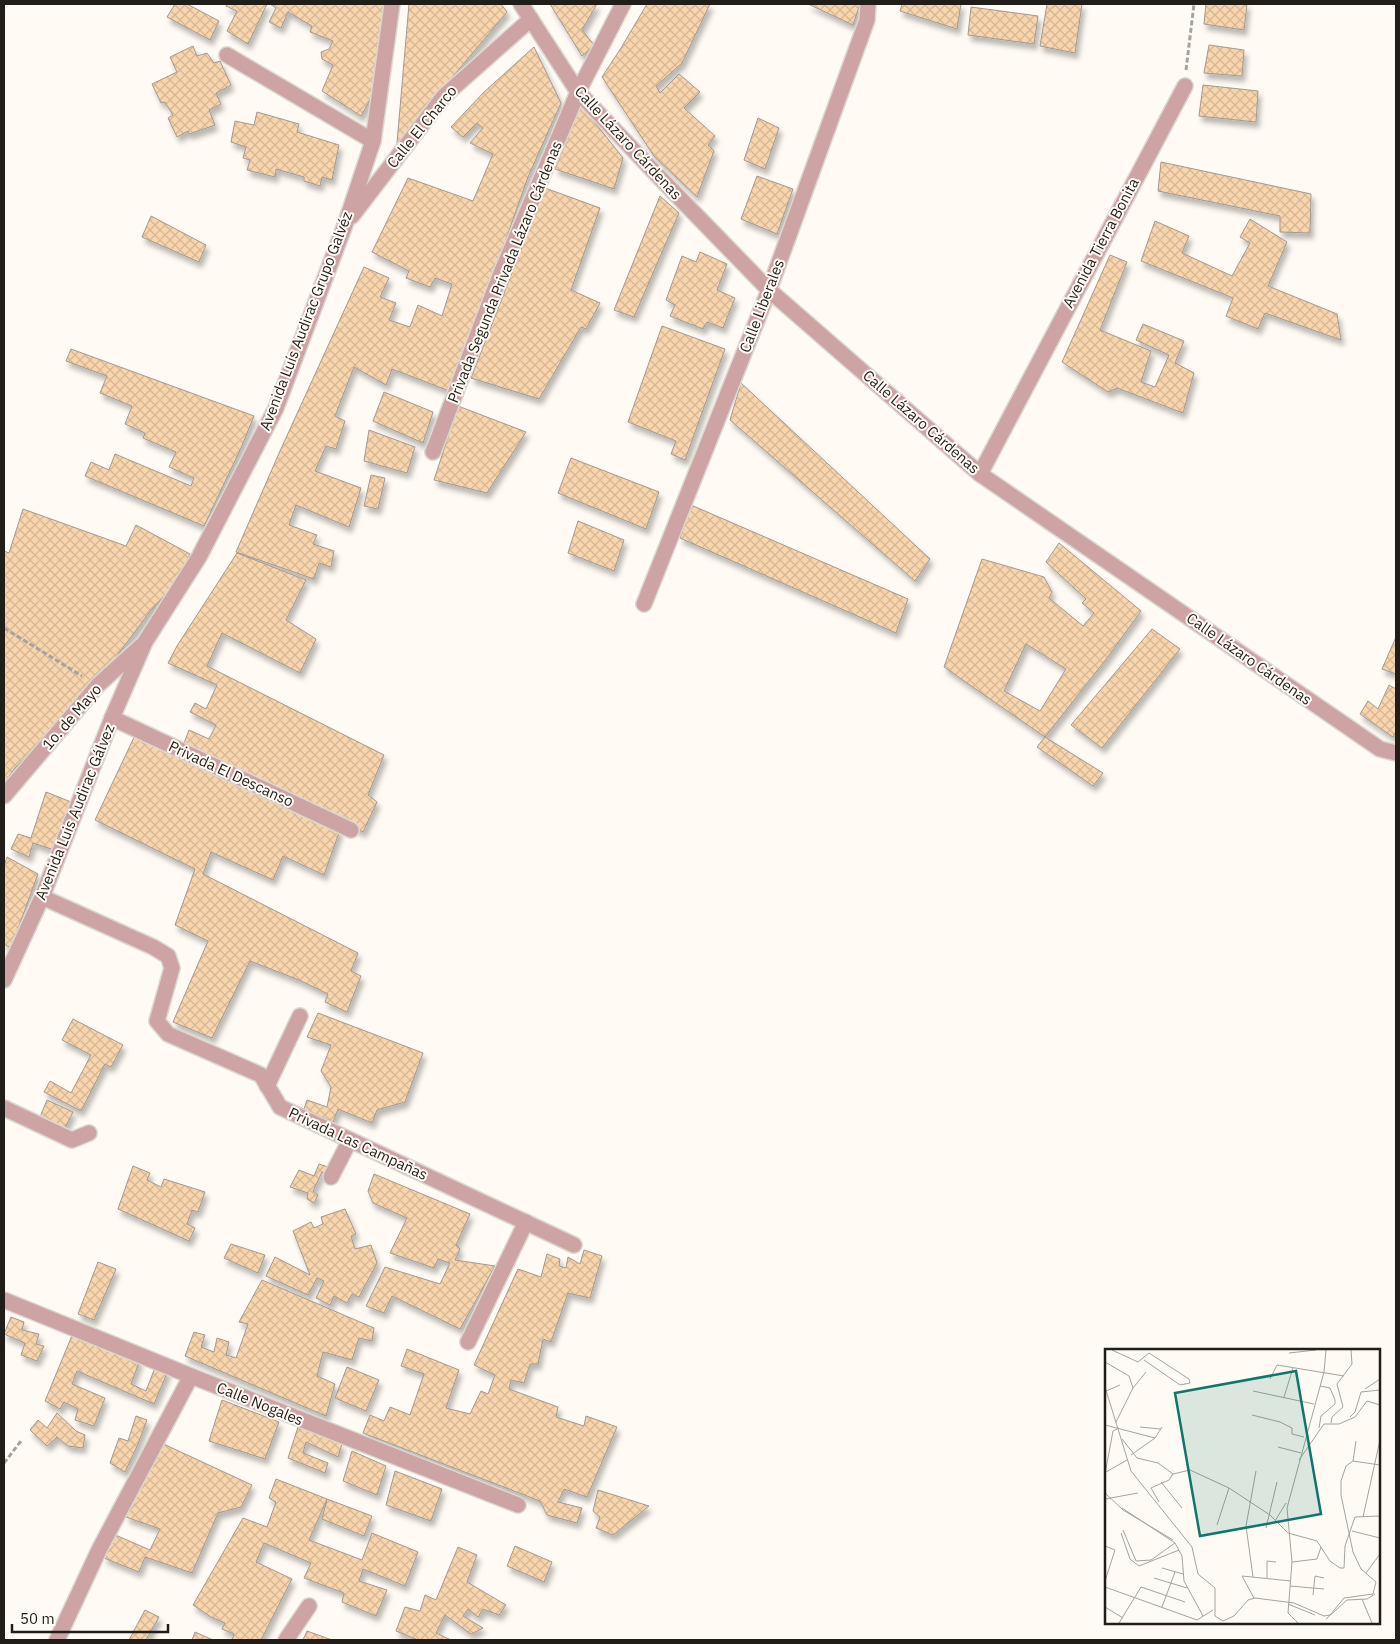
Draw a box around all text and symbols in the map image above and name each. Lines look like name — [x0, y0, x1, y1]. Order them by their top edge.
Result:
street label: Calle El Charco — [383, 82, 461, 172]
street label: Calle Lázaro Cárdenas — [571, 82, 686, 203]
street label: Privada Segunda Privada Lázaro Cárdenas — [443, 138, 566, 406]
street label: Avenida Tierra Bonita — [1058, 175, 1143, 311]
street label: Avenida Luís Audirac Grupo Galvéz — [255, 209, 356, 433]
street label: Calle Liberales — [735, 256, 788, 355]
street label: Calle Lázaro Cárdenas — [859, 366, 984, 478]
street label: Calle Lázaro Cárdenas — [1183, 608, 1316, 709]
street label: 1o. de Mayo — [38, 680, 105, 754]
street label: Avenida Luis Audirac Gálvez — [31, 721, 119, 902]
street label: Privada El Descanso — [166, 736, 297, 811]
street label: Privada Las Campañas — [286, 1103, 431, 1184]
inset map — [1105, 1349, 1380, 1624]
street label: Calle Nogales — [214, 1378, 306, 1430]
scale bar — [12, 1602, 169, 1634]
text: 50 m — [20, 1609, 55, 1628]

